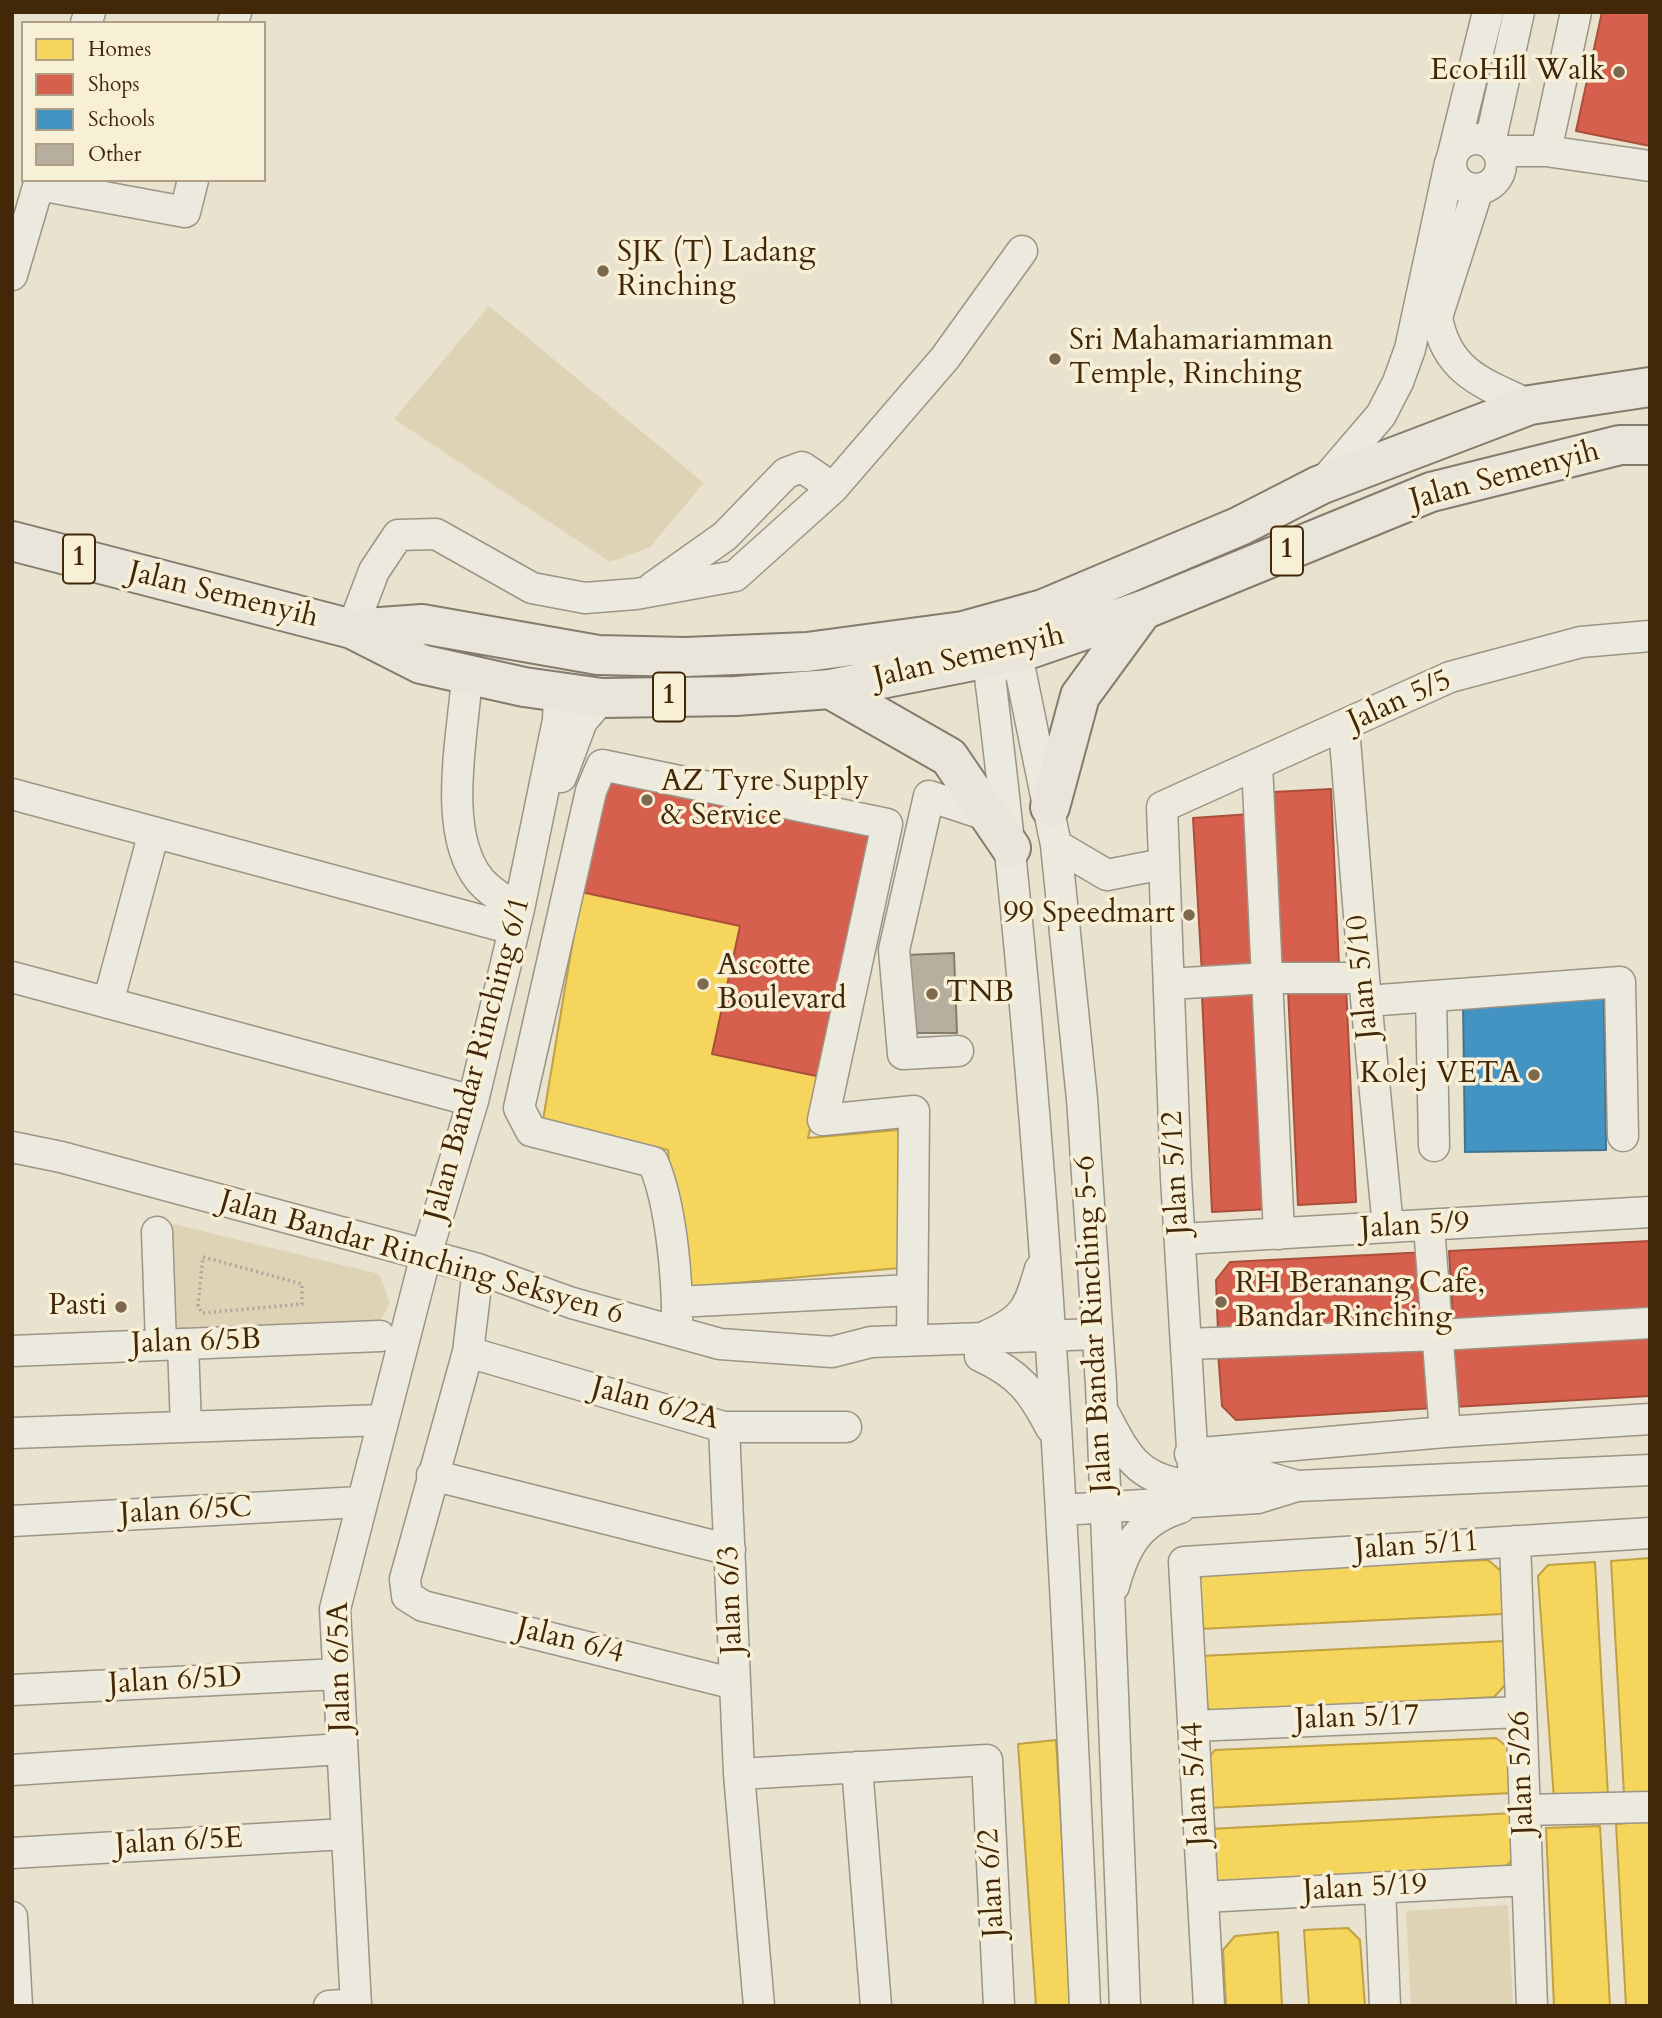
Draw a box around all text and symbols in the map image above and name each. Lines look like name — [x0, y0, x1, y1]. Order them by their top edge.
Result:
legend — [21, 21, 266, 182]
text: Homes — [88, 35, 151, 64]
place label: EcoHill Walk — [1430, 54, 1605, 90]
marker: EcoHill Walk — [1611, 64, 1627, 80]
text: Shops — [88, 70, 140, 99]
text: Schools — [88, 105, 155, 134]
text: Other — [88, 140, 142, 169]
place label: SJK (T) Ladang Rinching — [617, 236, 816, 306]
marker: SJK (T) Ladang Rinching — [595, 263, 611, 279]
place label: Sri Mahamariamman Temple, Rinching — [1069, 324, 1334, 394]
marker: Sri Mahamariamman Temple, Rinching — [1047, 351, 1063, 367]
street label: Jalan Semenyih — [1407, 434, 1603, 520]
road number: 1 — [1271, 526, 1303, 576]
road number: 1 — [63, 534, 95, 584]
street label: Jalan Semenyih — [124, 555, 322, 637]
street label: Jalan Semenyih — [870, 619, 1068, 697]
street label: Jalan 5/5 — [1343, 663, 1457, 741]
road number: 1 — [653, 672, 685, 722]
place label: AZ Tyre Supply & Service — [661, 765, 869, 836]
marker: AZ Tyre Supply & Service — [639, 792, 655, 808]
street label: Jalan Bandar Rinching 6/1 — [418, 893, 540, 1225]
place label: 99 Speedmart — [1003, 897, 1175, 933]
marker: 99 Speedmart — [1181, 907, 1197, 923]
street label: Jalan 5/10 — [1341, 913, 1387, 1041]
place label: Ascotte Boulevard — [717, 949, 846, 1020]
marker: Ascotte Boulevard — [695, 976, 711, 992]
place label: TNB — [946, 976, 1014, 1012]
marker: TNB — [924, 986, 940, 1002]
place label: Kolej VETA — [1360, 1057, 1520, 1093]
marker: Kolej VETA — [1526, 1067, 1542, 1083]
street label: Jalan 5/12 — [1156, 1110, 1198, 1236]
street label: Jalan Bandar Rinching 5-6 — [1068, 1154, 1122, 1494]
street label: Jalan Bandar Rinching Seksyen 6 — [215, 1184, 627, 1334]
street label: Jalan 5/9 — [1359, 1206, 1471, 1248]
place label: RH Beranang Cafe, Bandar Rinching — [1235, 1267, 1485, 1338]
place label: Pasti — [48, 1289, 107, 1325]
marker: RH Beranang Cafe, Bandar Rinching — [1213, 1294, 1229, 1310]
marker: Pasti — [113, 1299, 129, 1315]
street label: Jalan 6/5B — [131, 1323, 261, 1363]
street label: Jalan 6/2A — [587, 1371, 723, 1439]
street label: Jalan 6/5C — [119, 1491, 253, 1533]
street label: Jalan 5/11 — [1354, 1525, 1480, 1569]
street label: Jalan 6/3 — [712, 1545, 752, 1655]
street label: Jalan 6/5A — [322, 1601, 360, 1733]
street label: Jalan 6/4 — [513, 1611, 627, 1673]
street label: Jalan 6/5D — [107, 1661, 243, 1703]
street label: Jalan 5/17 — [1294, 1699, 1420, 1739]
street label: Jalan 5/26 — [1503, 1710, 1543, 1836]
street label: Jalan 5/44 — [1176, 1721, 1218, 1847]
street label: Jalan 6/5E — [114, 1822, 244, 1864]
street label: Jalan 6/2 — [972, 1827, 1014, 1939]
street label: Jalan 5/19 — [1302, 1868, 1428, 1910]

